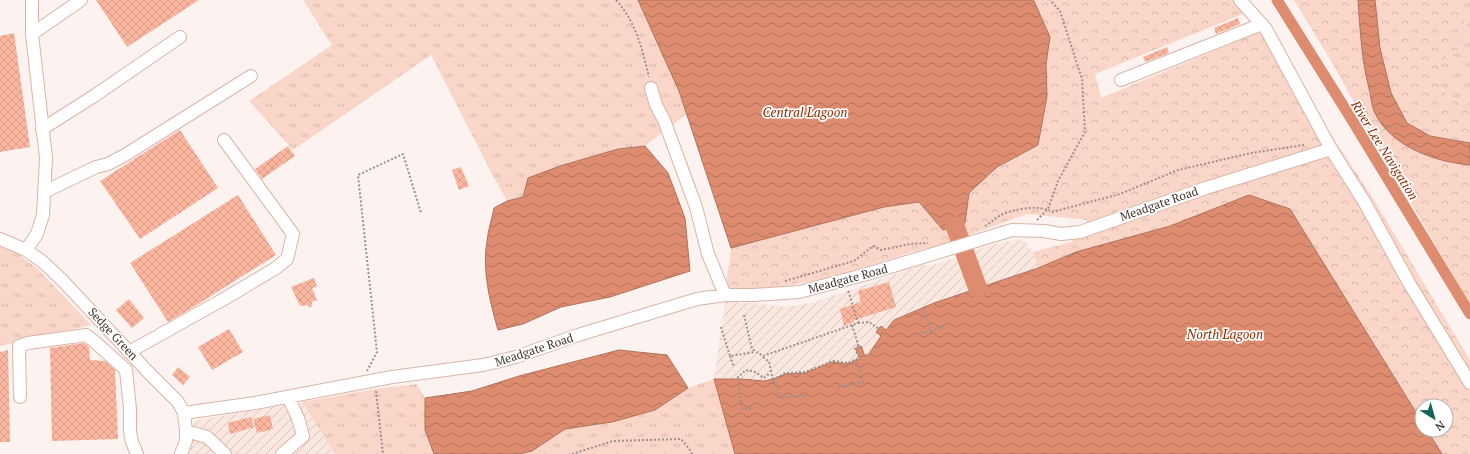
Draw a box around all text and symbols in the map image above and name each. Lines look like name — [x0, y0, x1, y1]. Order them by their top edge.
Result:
water label: River Lee Navigation — [1347, 96, 1423, 203]
water label: Central Lagoon — [763, 103, 847, 121]
street label: Meadgate Road — [1118, 183, 1200, 224]
street label: Meadgate Road — [806, 261, 890, 296]
street label: Sedge Green — [85, 304, 142, 363]
water label: North Lagoon — [1186, 325, 1263, 343]
street label: Meadgate Road — [493, 330, 575, 369]
north arrow — [1414, 398, 1454, 438]
text: N — [1432, 418, 1448, 434]

